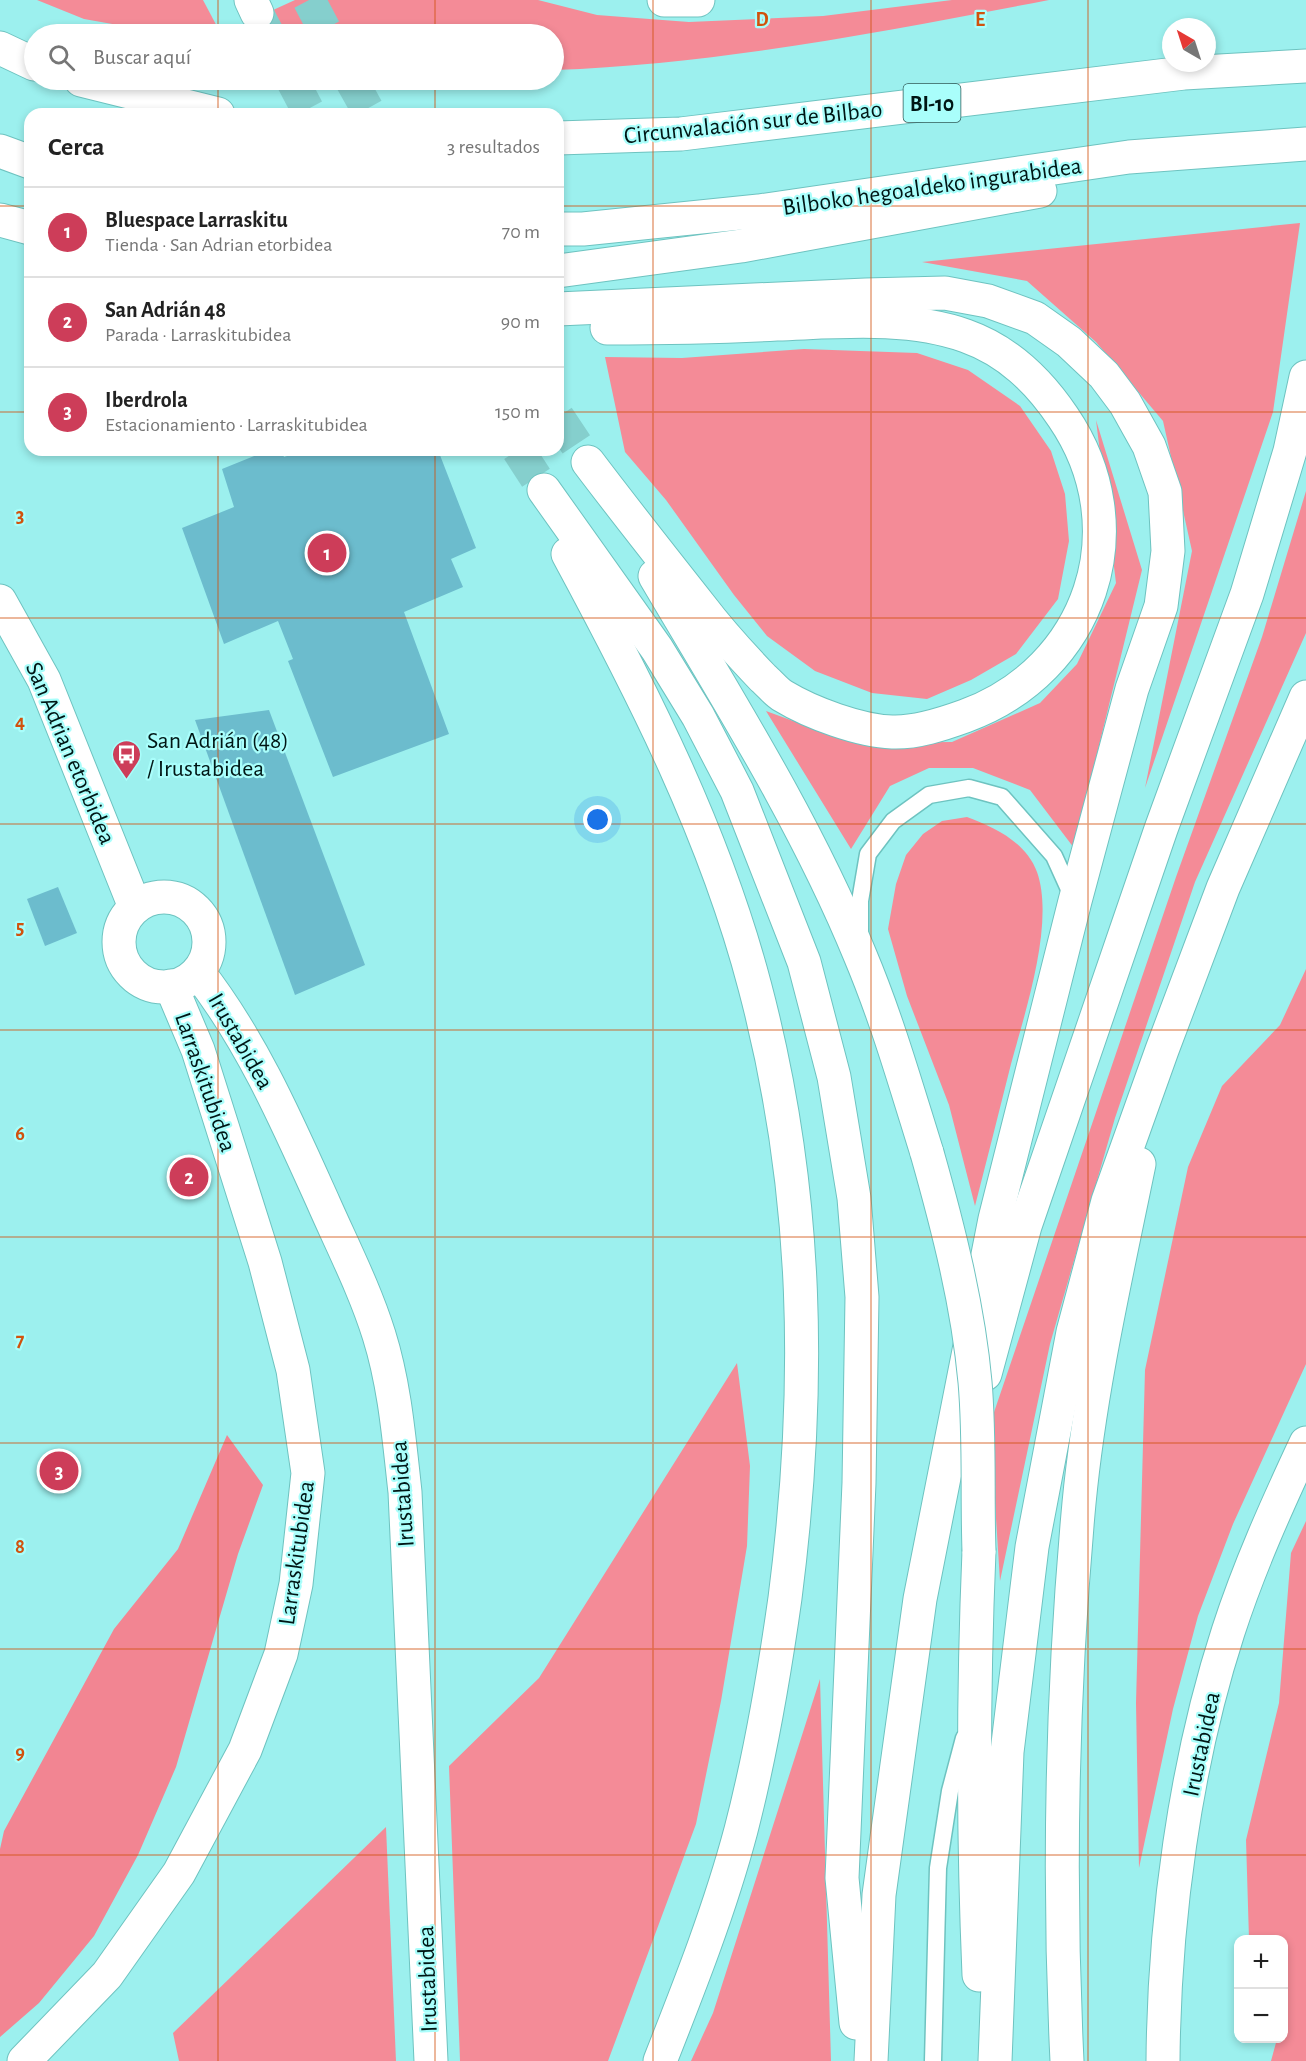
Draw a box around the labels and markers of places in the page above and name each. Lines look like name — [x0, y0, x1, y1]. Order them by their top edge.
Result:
pin: 1 — [308, 530, 346, 576]
place label: San Adrián (48) / Irustabidea — [147, 729, 289, 781]
bus stop icon: San Adrián (48) / Irustabidea — [110, 738, 142, 780]
pin: 2 — [170, 1154, 208, 1200]
pin: 3 — [40, 1448, 78, 1494]

